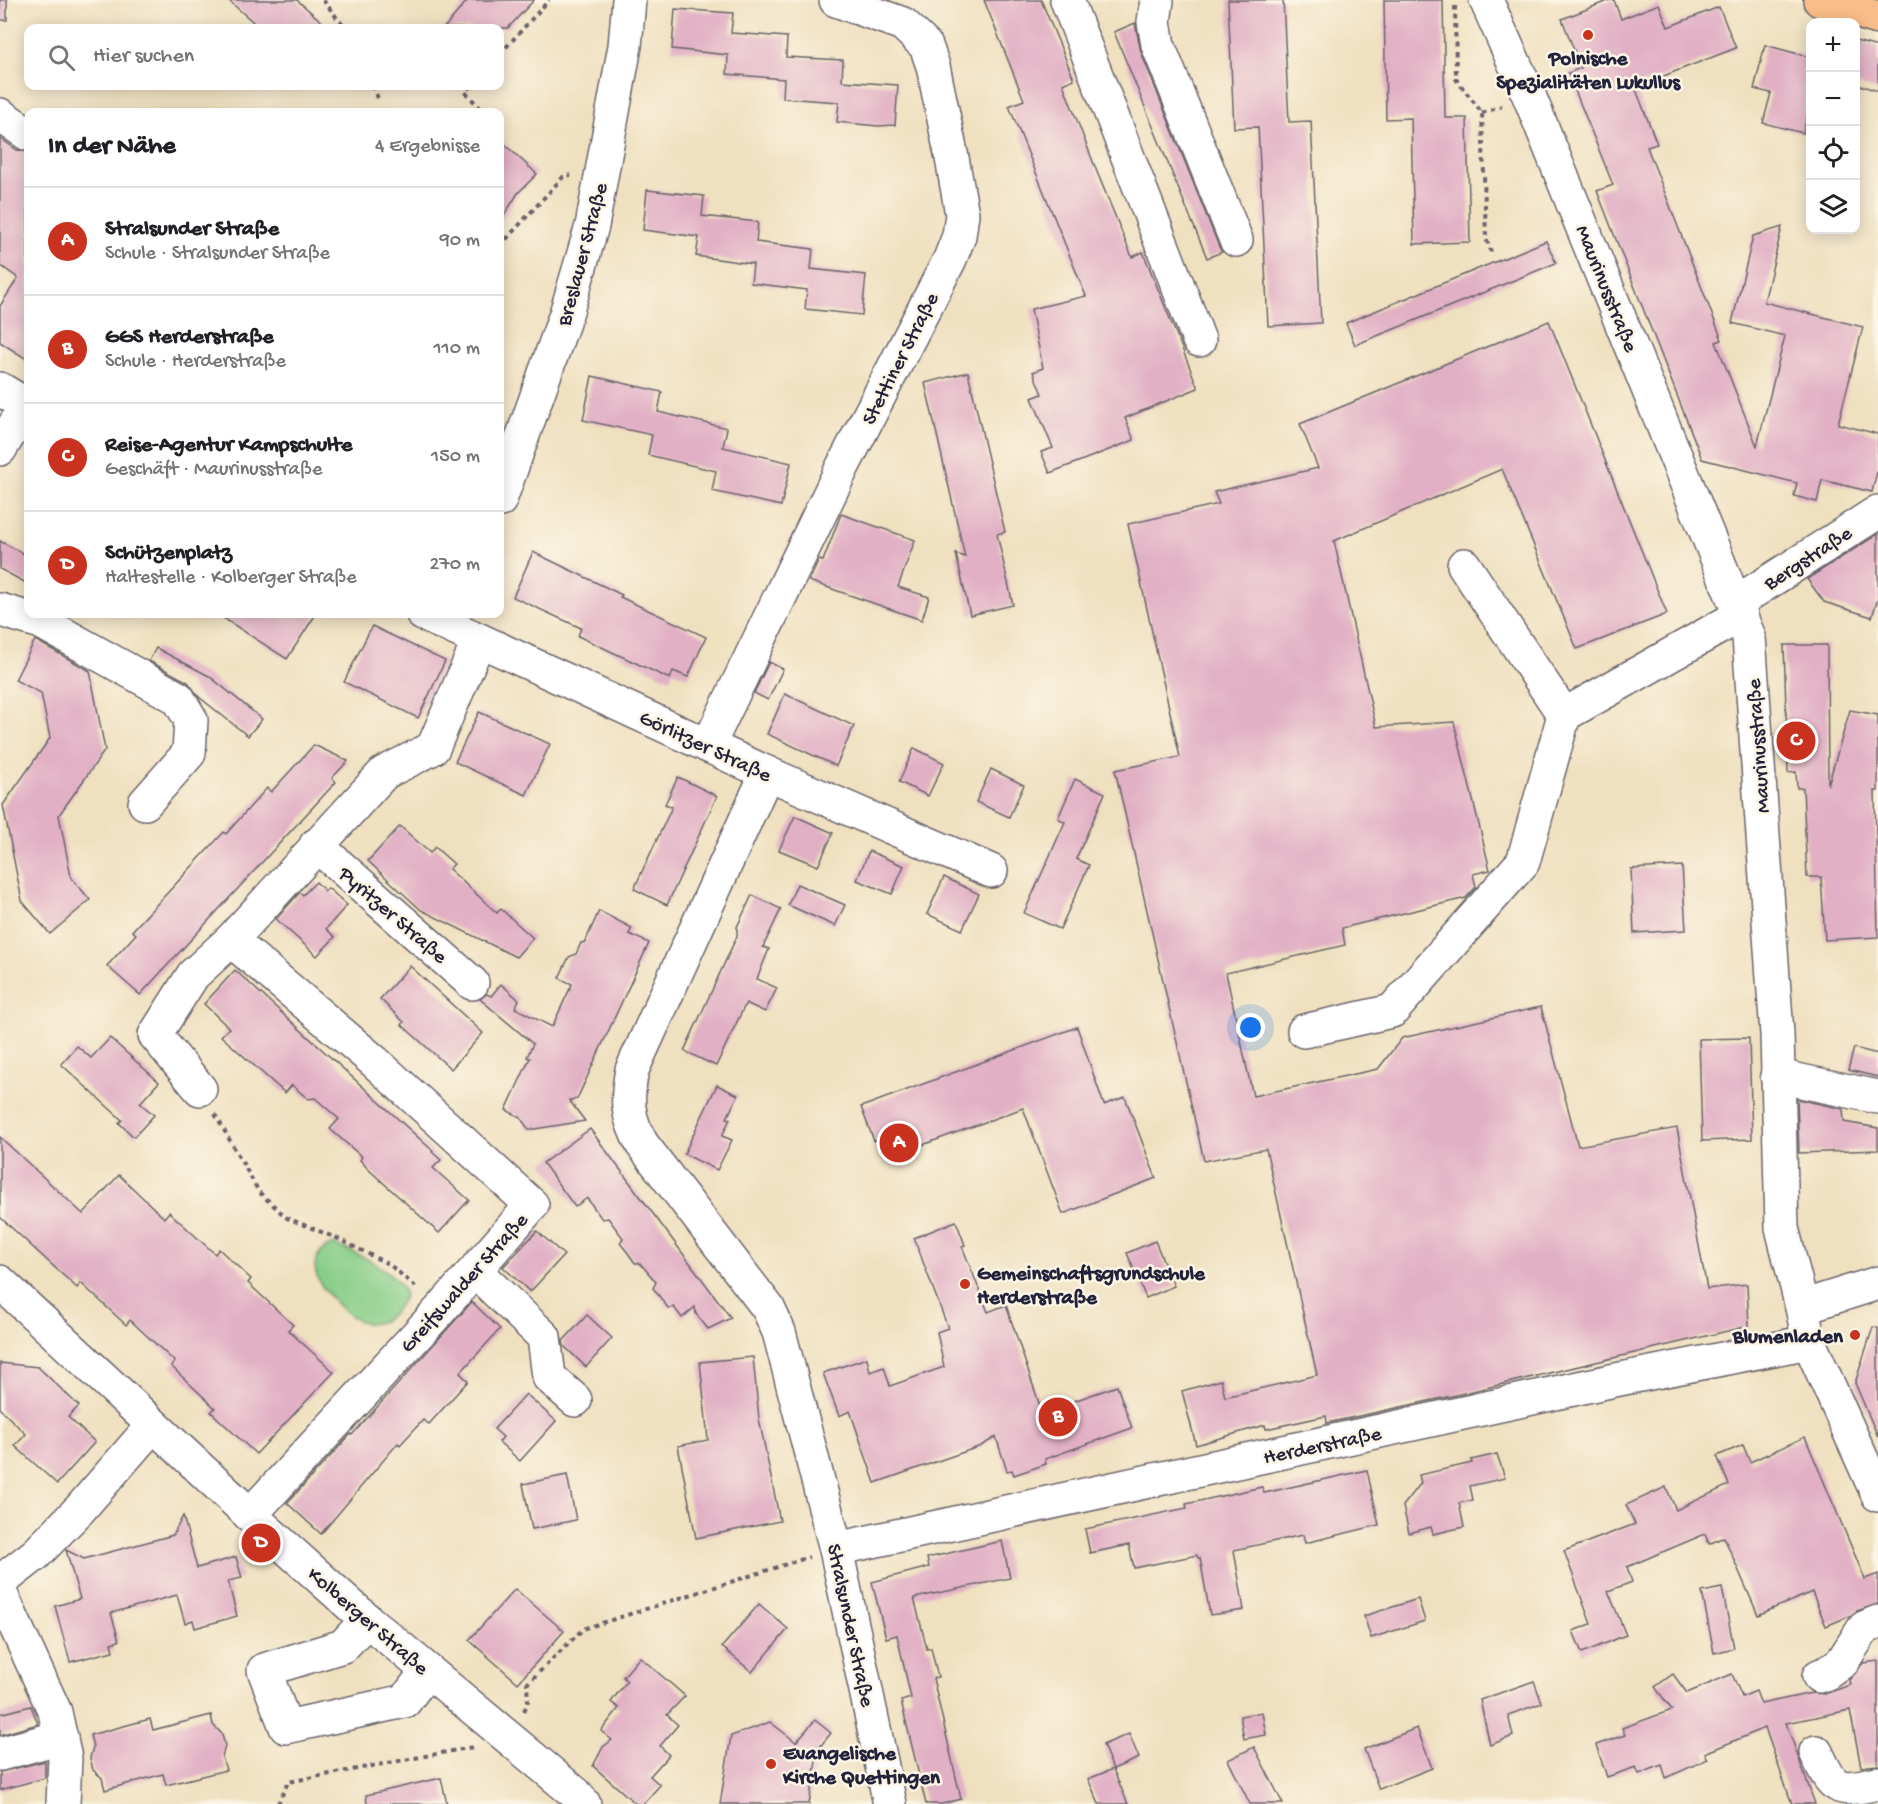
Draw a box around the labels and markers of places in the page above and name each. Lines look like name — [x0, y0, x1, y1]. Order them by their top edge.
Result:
marker: Polnische Spezialitäten Lukullus — [1581, 28, 1595, 42]
place label: Polnische Spezialitäten Lukullus — [1496, 48, 1681, 97]
pin: C — [1776, 718, 1816, 764]
pin: A — [880, 1120, 918, 1166]
place label: Gemeinschaftsgrundschule Herderstraße — [977, 1263, 1206, 1312]
marker: Gemeinschaftsgrundschule Herderstraße — [958, 1277, 972, 1291]
place label: Blumenladen — [1732, 1326, 1844, 1351]
marker: Blumenladen — [1848, 1328, 1862, 1342]
pin: B — [1038, 1394, 1078, 1440]
pin: D — [242, 1520, 280, 1566]
place label: Evangelische Kirche Quettingen — [782, 1743, 941, 1792]
marker: Evangelische Kirche Quettingen — [764, 1757, 778, 1771]

